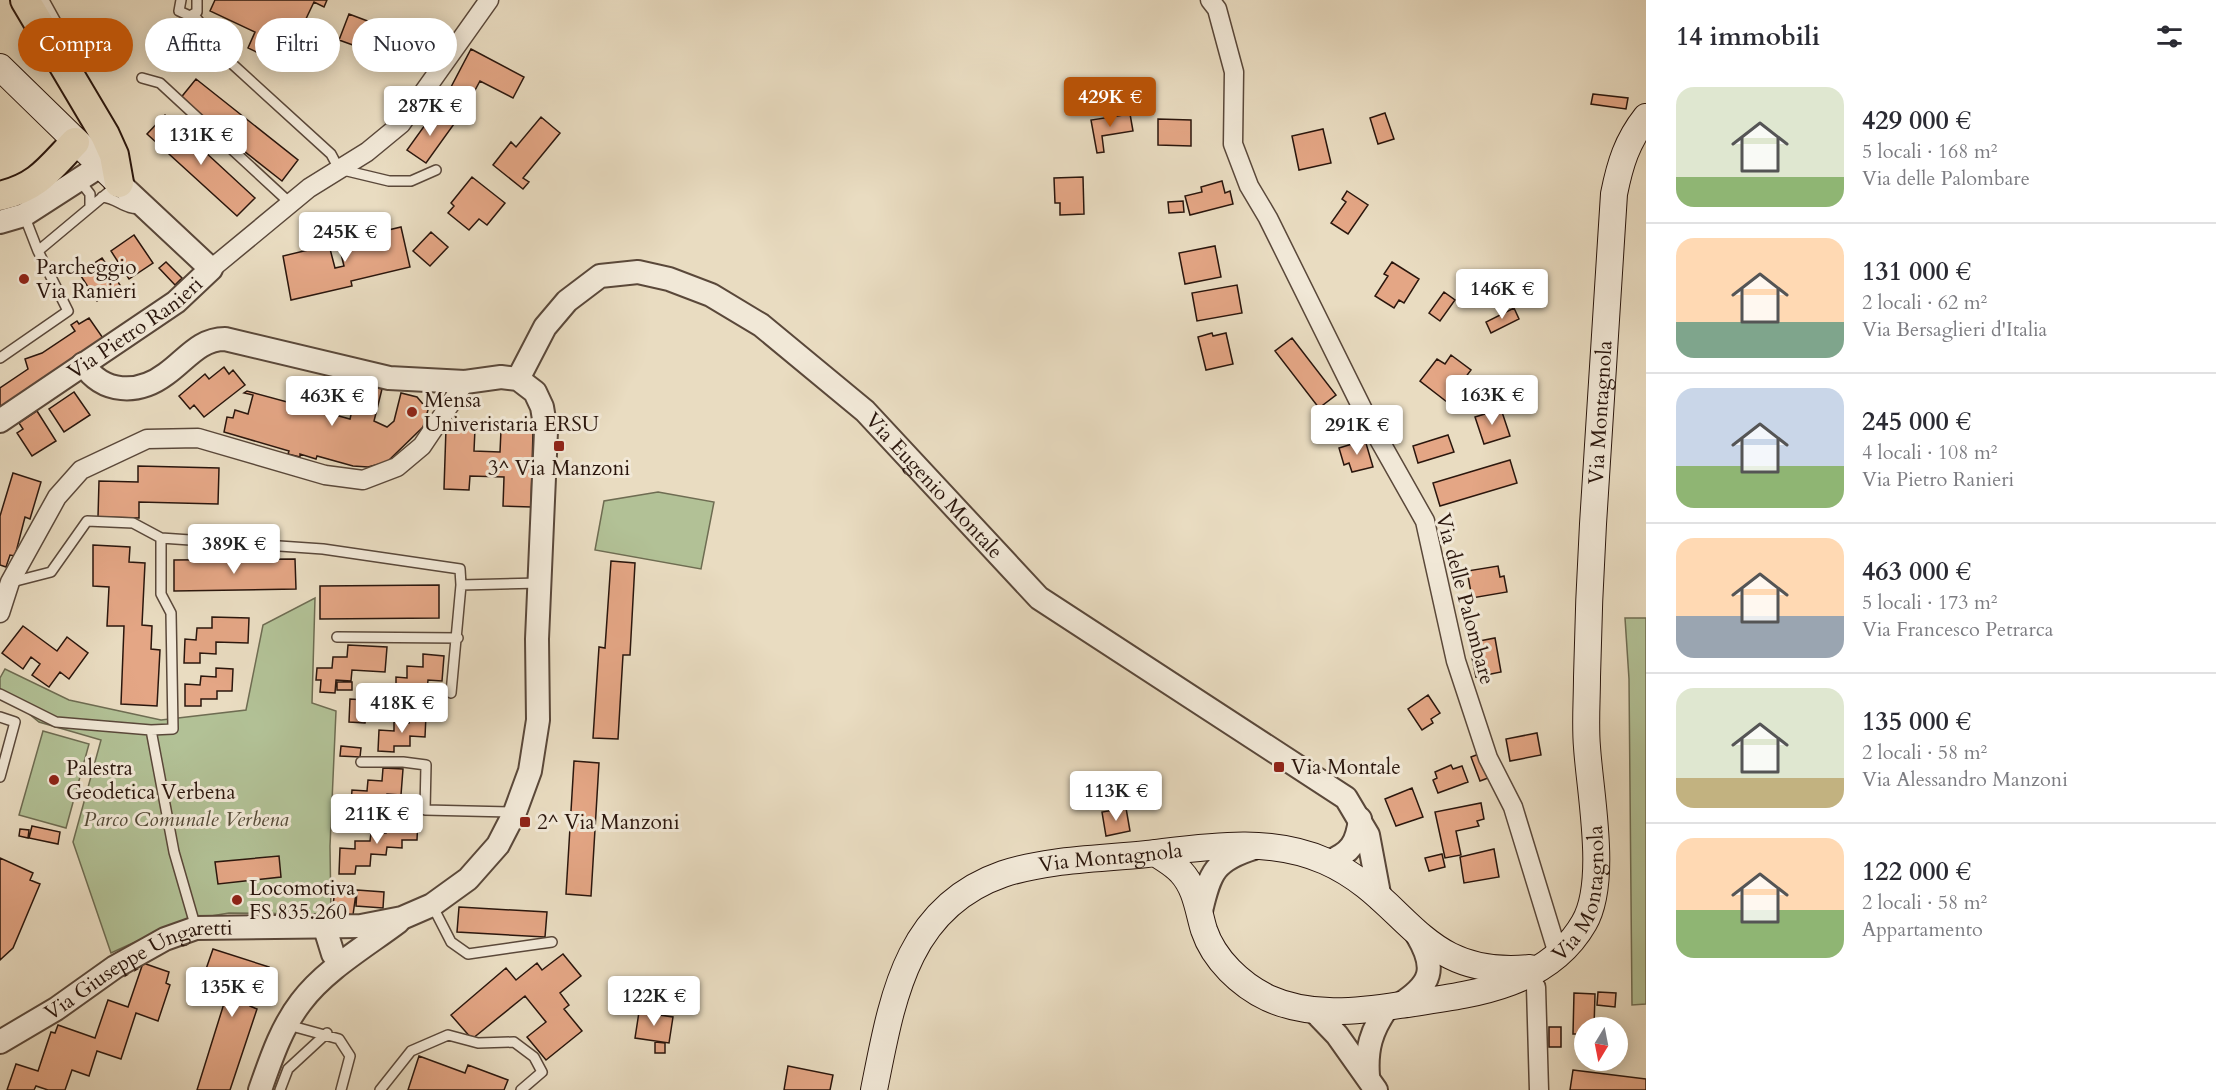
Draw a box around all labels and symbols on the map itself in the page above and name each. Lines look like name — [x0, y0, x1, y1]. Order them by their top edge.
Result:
pin: 429K € — [1061, 77, 1159, 128]
pin: 287K € — [381, 86, 479, 137]
pin: 131K € — [152, 115, 250, 166]
pin: 245K € — [296, 212, 394, 263]
place label: Parcheggio Via Ranieri — [36, 253, 137, 306]
pin: 146K € — [1453, 269, 1551, 320]
street label: Via Pietro Ranieri — [62, 270, 209, 386]
marker: Parcheggio Via Ranieri — [17, 272, 31, 286]
street label: Via Montagnola — [1581, 339, 1619, 485]
pin: 163K € — [1443, 375, 1541, 426]
pin: 463K € — [283, 376, 381, 427]
place label: Mensa Univeristaria ERSU — [424, 386, 599, 439]
marker: Mensa Univeristaria ERSU — [405, 405, 419, 419]
pin: 291K € — [1308, 405, 1406, 456]
street label: Via Eugenio Montale — [859, 406, 1010, 565]
marker: 3^ Via Manzoni — [552, 439, 566, 453]
place label: 3^ Via Manzoni — [488, 454, 630, 483]
street label: Via delle Palombare — [1428, 510, 1502, 688]
pin: 389K € — [185, 524, 283, 575]
pin: 418K € — [353, 683, 451, 734]
place label: Via Montale — [1291, 753, 1401, 782]
place label: Palestra Geodetica Verbena — [66, 754, 236, 807]
marker: Via Montale — [1272, 760, 1286, 774]
pin: 113K € — [1067, 771, 1165, 822]
marker: Palestra Geodetica Verbena — [47, 773, 61, 787]
pin: 211K € — [328, 794, 426, 845]
park label: Parco Comunale Verbena — [83, 805, 289, 834]
place label: 2^ Via Manzoni — [537, 808, 680, 837]
marker: 2^ Via Manzoni — [518, 815, 532, 829]
street label: Via Montagnola — [1545, 824, 1611, 968]
street label: Via Montagnola — [1036, 835, 1184, 879]
place label: Locomotiva FS 835.260 — [249, 874, 355, 927]
marker: Locomotiva FS 835.260 — [230, 893, 244, 907]
street label: Via Giuseppe Ungaretti — [39, 913, 233, 1027]
pin: 135K € — [183, 967, 281, 1018]
pin: 122K € — [605, 976, 703, 1027]
north arrow — [1574, 1017, 1628, 1071]

